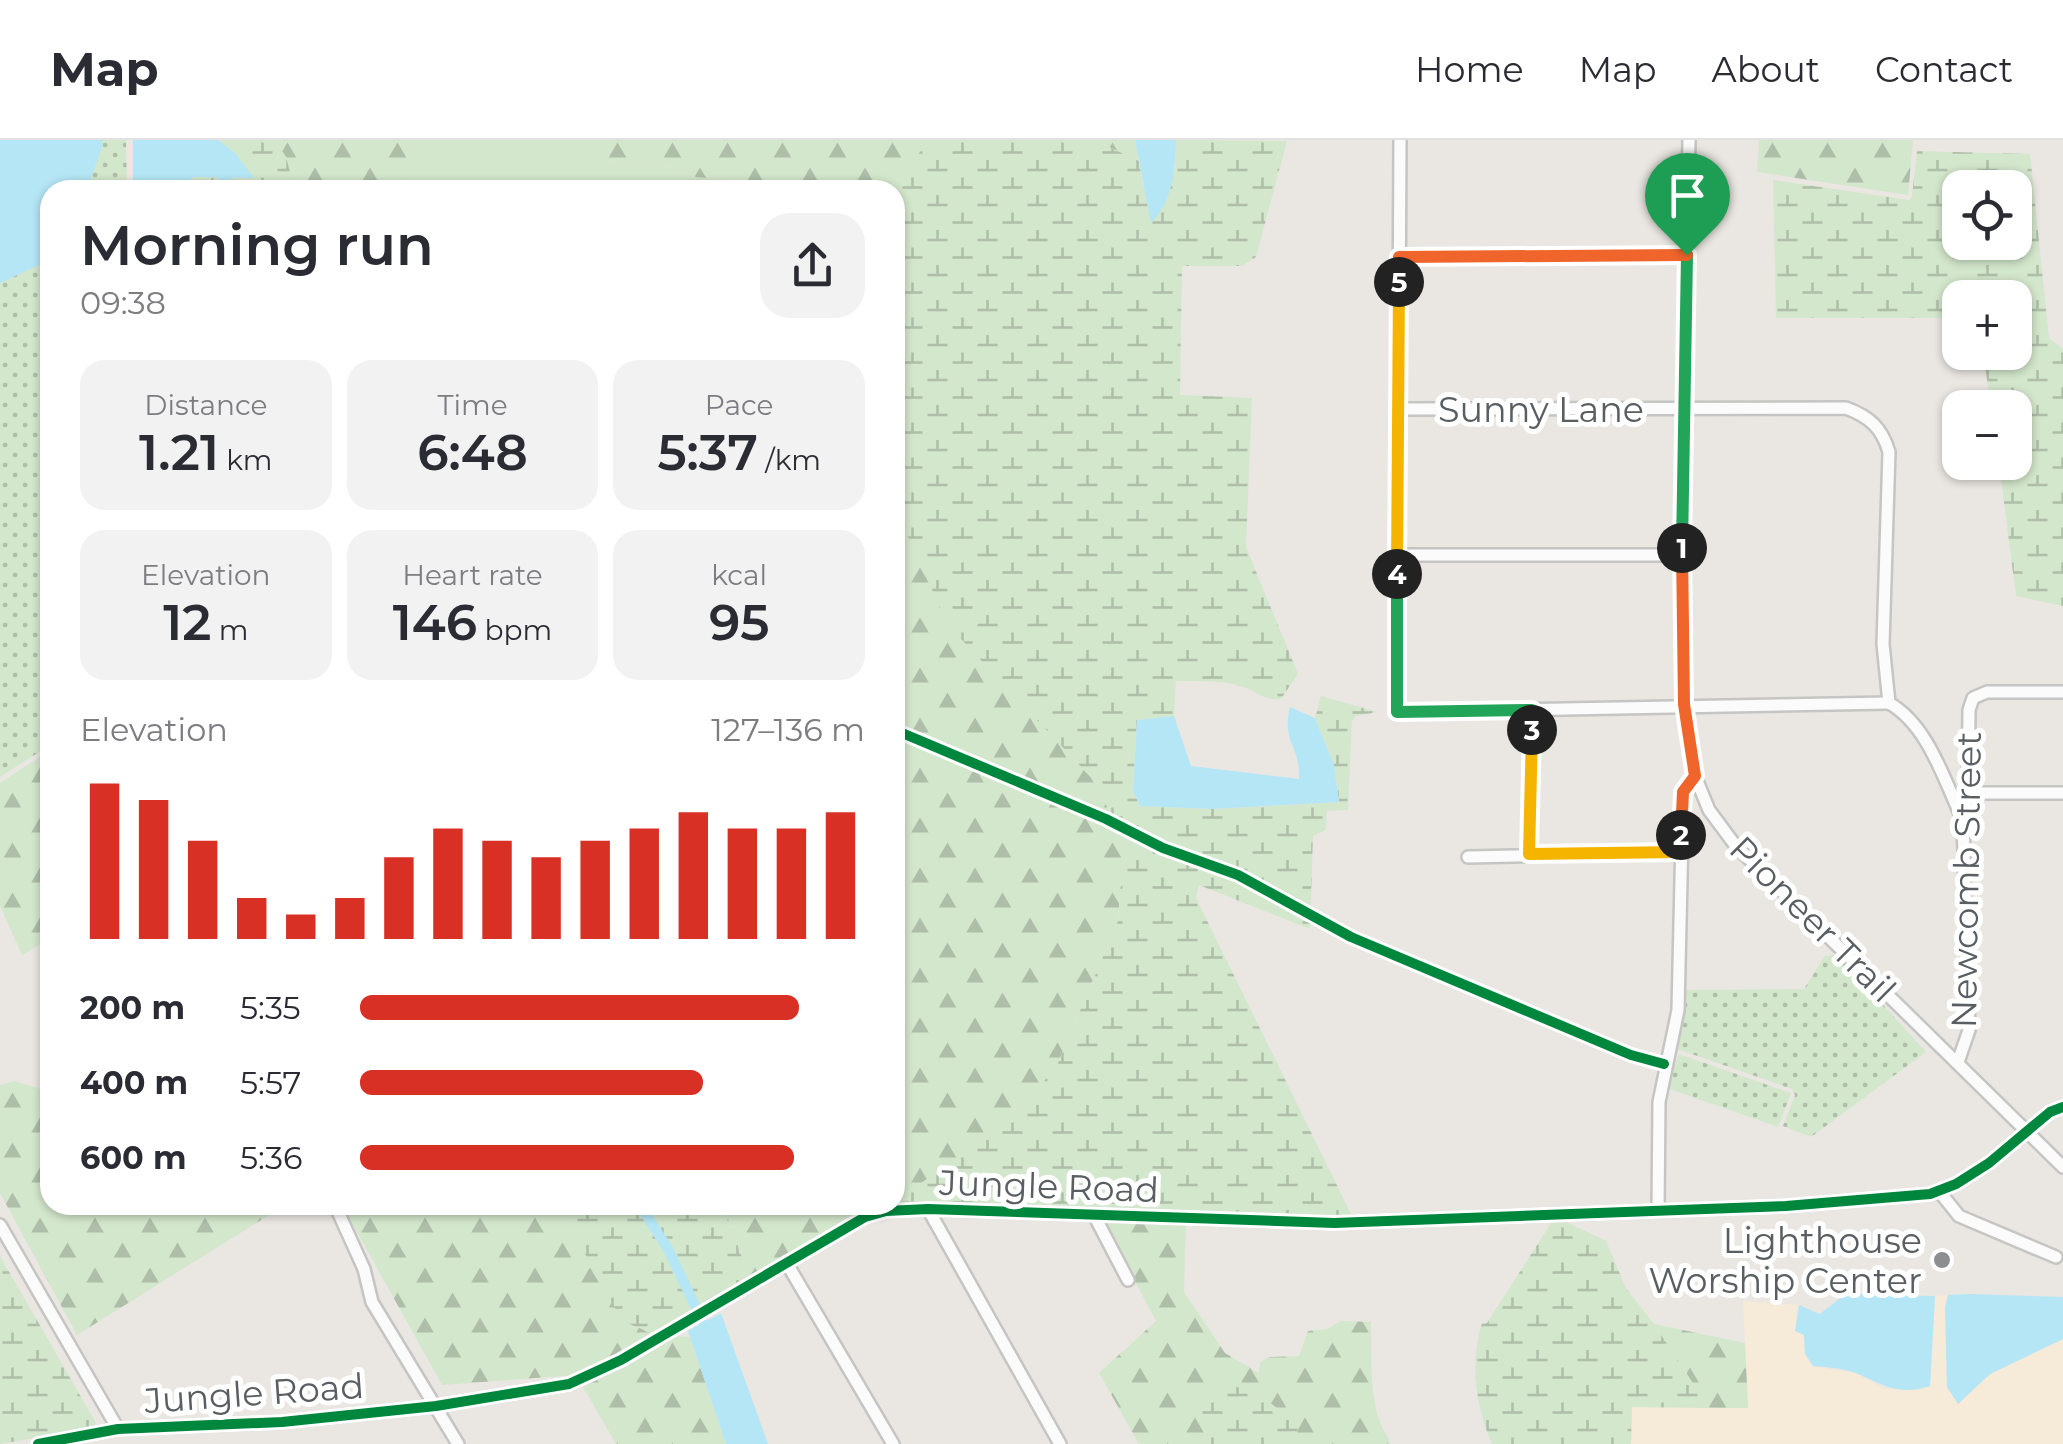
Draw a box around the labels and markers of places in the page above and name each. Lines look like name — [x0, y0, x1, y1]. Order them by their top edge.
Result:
pin — [1645, 153, 1730, 256]
pin: 5 — [1374, 257, 1424, 307]
pin: 1 — [1657, 523, 1707, 573]
pin: 4 — [1372, 549, 1422, 599]
pin: 3 — [1507, 705, 1557, 755]
pin: 2 — [1656, 810, 1706, 860]
place label: Lighthouse Worship Center — [1649, 1219, 1922, 1302]
marker: Lighthouse Worship Center — [1931, 1249, 1953, 1271]

